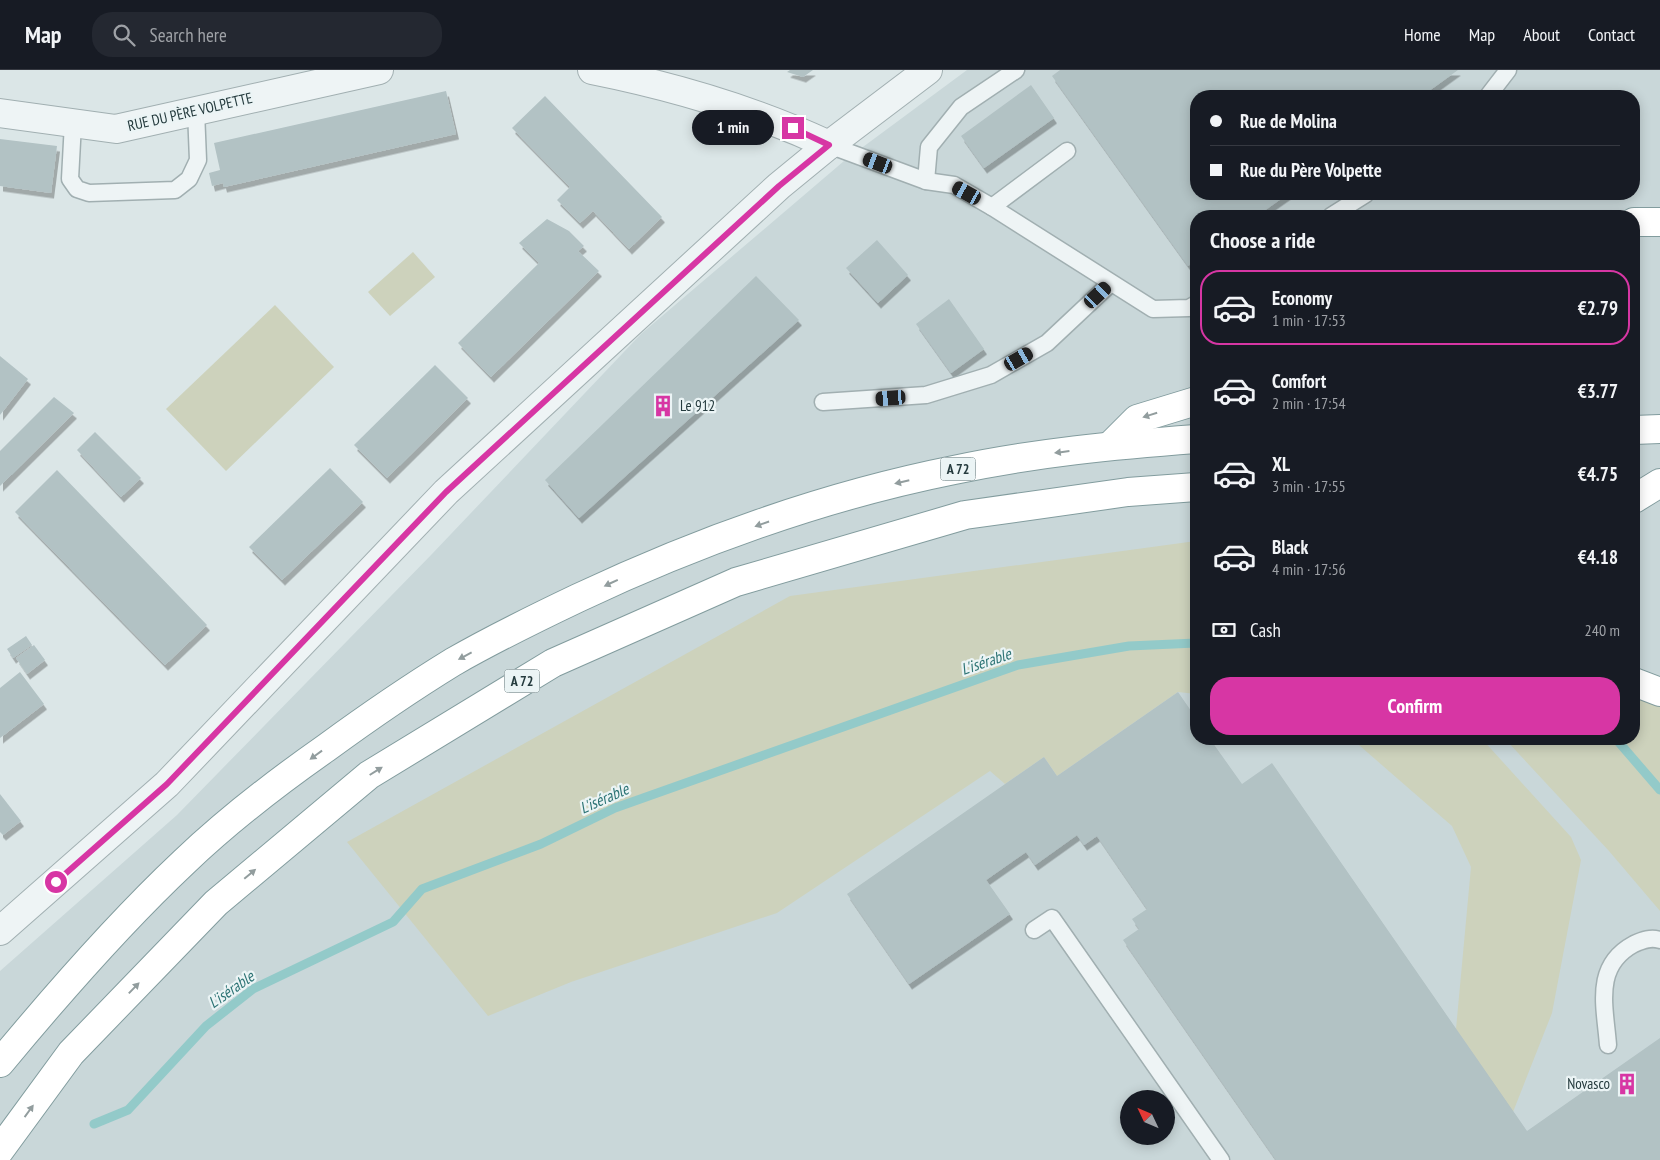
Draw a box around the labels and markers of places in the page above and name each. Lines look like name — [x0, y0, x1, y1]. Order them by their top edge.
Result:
building icon: Le 912 — [650, 393, 676, 419]
place label: Le 912 — [680, 396, 715, 415]
building icon: Novasco — [1614, 1071, 1640, 1097]
place label: Novasco — [1567, 1074, 1610, 1093]

